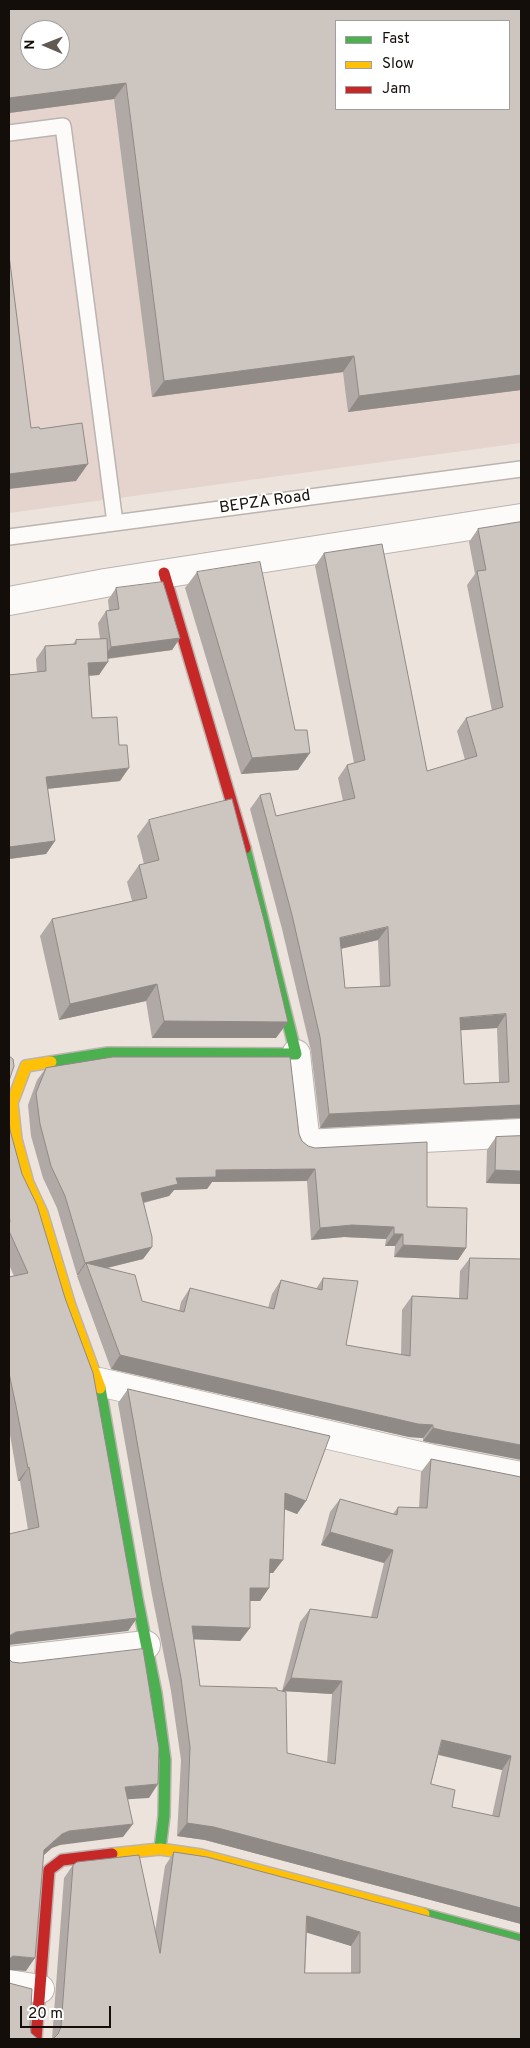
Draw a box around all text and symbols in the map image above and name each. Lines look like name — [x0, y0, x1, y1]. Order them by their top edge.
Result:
north arrow — [20, 20, 70, 70]
legend — [335, 20, 510, 110]
text: Fast — [382, 30, 410, 49]
text: N — [22, 40, 39, 50]
text: Slow — [382, 55, 414, 74]
text: Jam — [382, 80, 411, 99]
street label: BEPZA Road — [218, 487, 312, 519]
scale bar — [22, 1996, 114, 2028]
text: 20 m — [28, 2005, 63, 2024]

